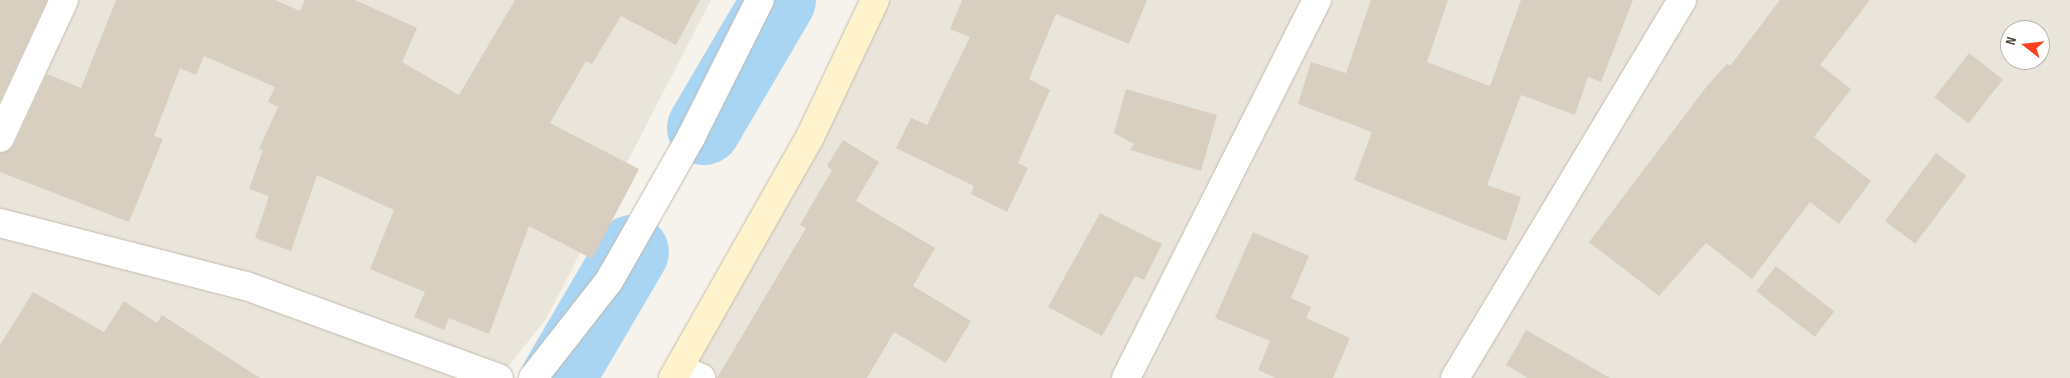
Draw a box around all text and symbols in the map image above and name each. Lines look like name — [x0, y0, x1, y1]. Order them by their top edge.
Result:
north arrow — [2000, 20, 2050, 70]
text: N — [2002, 35, 2020, 47]

